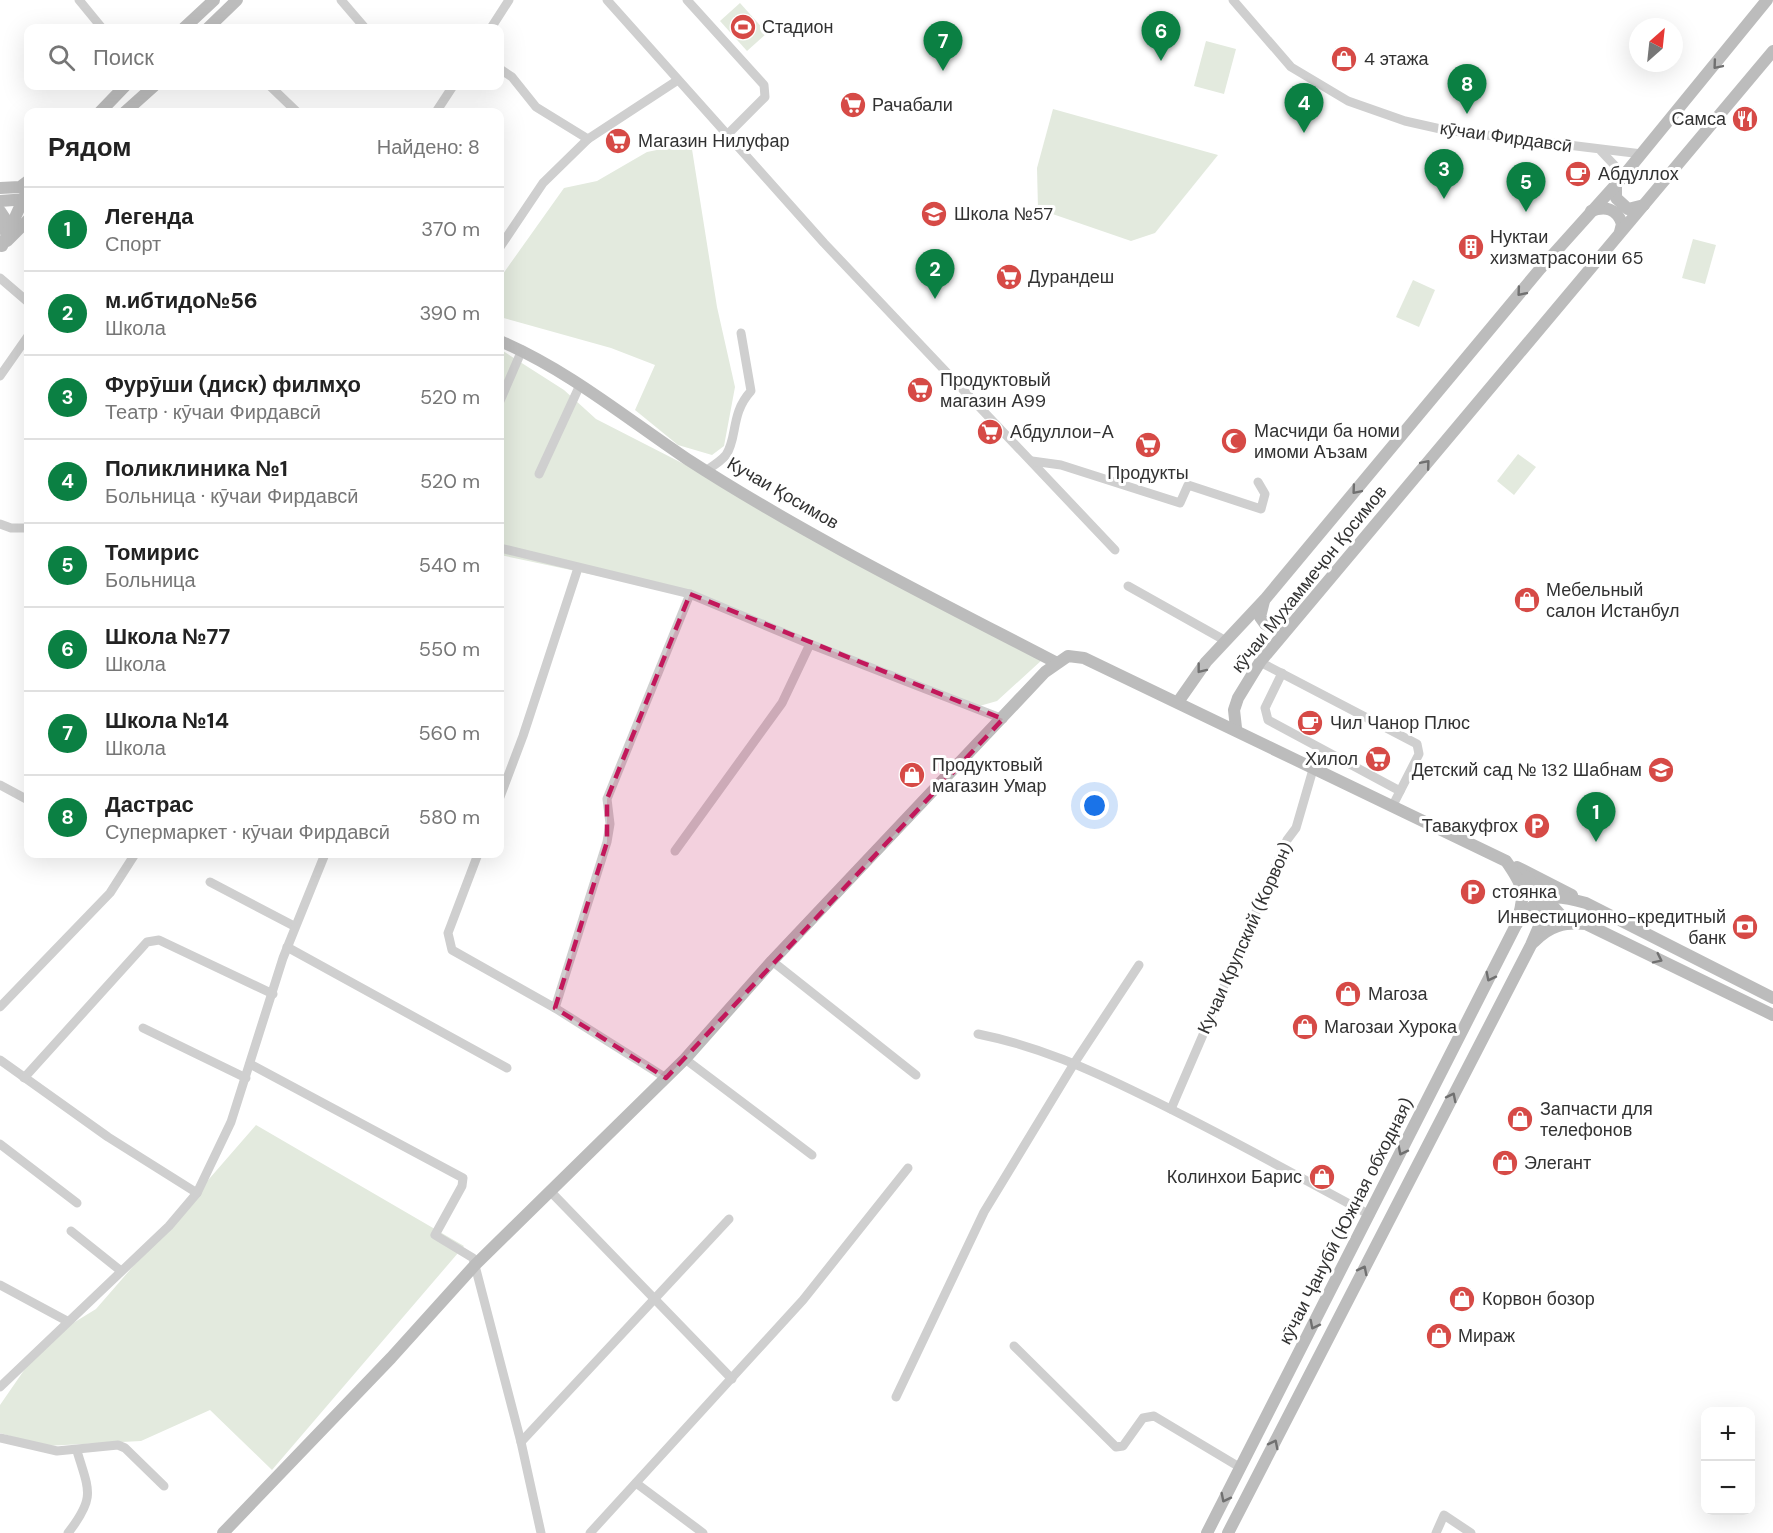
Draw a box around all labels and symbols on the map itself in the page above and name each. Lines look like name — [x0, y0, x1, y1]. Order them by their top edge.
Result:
pin: 6 — [1142, 11, 1180, 61]
sports icon: Стадион — [728, 12, 758, 42]
place label: Стадион — [762, 15, 834, 39]
north arrow — [1629, 18, 1683, 72]
pin: 7 — [924, 22, 962, 71]
shop icon: 4 этажа — [1329, 44, 1359, 74]
place label: 4 этажа — [1364, 47, 1430, 71]
one-way arrow — [1713, 58, 1724, 69]
pin: 8 — [1448, 64, 1486, 114]
pin: 4 — [1284, 84, 1324, 133]
supermarket icon: Рачабали — [838, 90, 868, 120]
place label: Рачабали — [872, 93, 953, 117]
restaurant icon: Самса — [1730, 104, 1760, 134]
place label: Самса — [1671, 107, 1727, 131]
street label: кӯчаи Фирдавсӣ — [1438, 116, 1574, 158]
supermarket icon: Магазин Нилуфар — [603, 126, 633, 156]
place label: Магазин Нилуфар — [638, 129, 789, 153]
pin: 3 — [1424, 150, 1464, 199]
cafe icon: Абдуллох — [1563, 159, 1593, 189]
pin: 5 — [1506, 162, 1546, 212]
place label: Абдуллох — [1598, 162, 1679, 186]
school or university icon: Школа №57 — [919, 199, 949, 229]
place label: Школа №57 — [954, 202, 1053, 226]
place label: Нуктаи хизматрасонии 65 — [1490, 225, 1644, 270]
building icon: Нуктаи хизматрасонии 65 — [1456, 232, 1486, 262]
pin: 2 — [916, 250, 954, 299]
supermarket icon: Дурандеш — [994, 262, 1024, 292]
place label: Дурандеш — [1028, 265, 1114, 289]
one-way arrow — [1518, 285, 1529, 296]
place label: Продуктовый магазин А99 — [940, 368, 1051, 413]
supermarket icon: Продуктовый магазин А99 — [905, 375, 935, 405]
supermarket icon: Абдуллои-А — [975, 417, 1005, 447]
place label: Масчиди ба номи имоми Аъзам — [1254, 419, 1400, 464]
place label: Абдуллои-А — [1010, 420, 1114, 444]
mosque icon: Масчиди ба номи имоми Аъзам — [1219, 426, 1249, 456]
supermarket icon: Продукты — [1133, 430, 1163, 460]
street label: Кучаи Қосимов — [723, 451, 843, 535]
one-way arrow — [1419, 460, 1430, 471]
place label: Продукты — [1107, 461, 1189, 485]
street label: кӯчаи Мухаммеҷон Қосимов — [1226, 480, 1392, 678]
one-way arrow — [1352, 483, 1363, 494]
place label: Мебельный салон Истанбул — [1546, 578, 1679, 623]
shop icon: Мебельный салон Истанбул — [1512, 585, 1542, 615]
one-way arrow — [1197, 662, 1208, 673]
cafe icon: Чил Чанор Плюс — [1295, 708, 1325, 738]
place label: Чил Чанор Плюс — [1330, 711, 1470, 735]
supermarket icon: Хилол — [1363, 744, 1393, 774]
place label: Хилол — [1305, 747, 1358, 771]
place label: Продуктовый магазин Умар — [932, 753, 1046, 798]
school or university icon: Детский сад № 132 Шабнам — [1646, 755, 1676, 785]
place label: Детский сад № 132 Шабнам — [1412, 758, 1642, 782]
shop icon: Продуктовый магазин Умар — [897, 760, 927, 790]
your location — [1080, 791, 1109, 820]
pin: 1 — [1576, 792, 1616, 842]
parking icon: Тавакуфгох — [1522, 811, 1552, 841]
place label: Тавакуфгох — [1422, 814, 1518, 838]
street label: Кучаи Крупский (Корвон) — [1192, 838, 1298, 1038]
parking icon: стоянка — [1458, 877, 1488, 907]
place label: стоянка — [1492, 880, 1558, 904]
place label: Инвестиционно-кредитный банк — [1497, 905, 1726, 950]
bank icon: Инвестиционно-кредитный банк — [1730, 912, 1760, 942]
one-way arrow — [1652, 952, 1663, 963]
one-way arrow — [1486, 970, 1497, 981]
shop icon: Магоза — [1333, 979, 1363, 1009]
place label: Магоза — [1368, 982, 1428, 1006]
shop icon: Магозаи Хурока — [1290, 1012, 1320, 1042]
place label: Магозаи Хурока — [1324, 1015, 1458, 1039]
one-way arrow — [1445, 1093, 1456, 1103]
street label: кӯчаи Ҷанубӣ (Южная обходная) — [1273, 1094, 1419, 1348]
place label: Запчасти для телефонов — [1540, 1097, 1653, 1142]
shop icon: Запчасти для телефонов — [1505, 1104, 1535, 1134]
one-way arrow — [1398, 1145, 1410, 1156]
shop icon: Элегант — [1490, 1148, 1520, 1178]
place label: Элегант — [1524, 1151, 1591, 1175]
shop icon: Колинхои Барис — [1307, 1162, 1337, 1192]
place label: Колинхои Барис — [1167, 1165, 1302, 1189]
one-way arrow — [1356, 1266, 1367, 1277]
shop icon: Корвон бозор — [1447, 1284, 1477, 1314]
place label: Корвон бозор — [1482, 1287, 1595, 1311]
one-way arrow — [1310, 1318, 1321, 1329]
shop icon: Мираж — [1424, 1321, 1454, 1351]
place label: Мираж — [1458, 1324, 1515, 1348]
one-way arrow — [1266, 1439, 1278, 1450]
one-way arrow — [1221, 1492, 1232, 1503]

